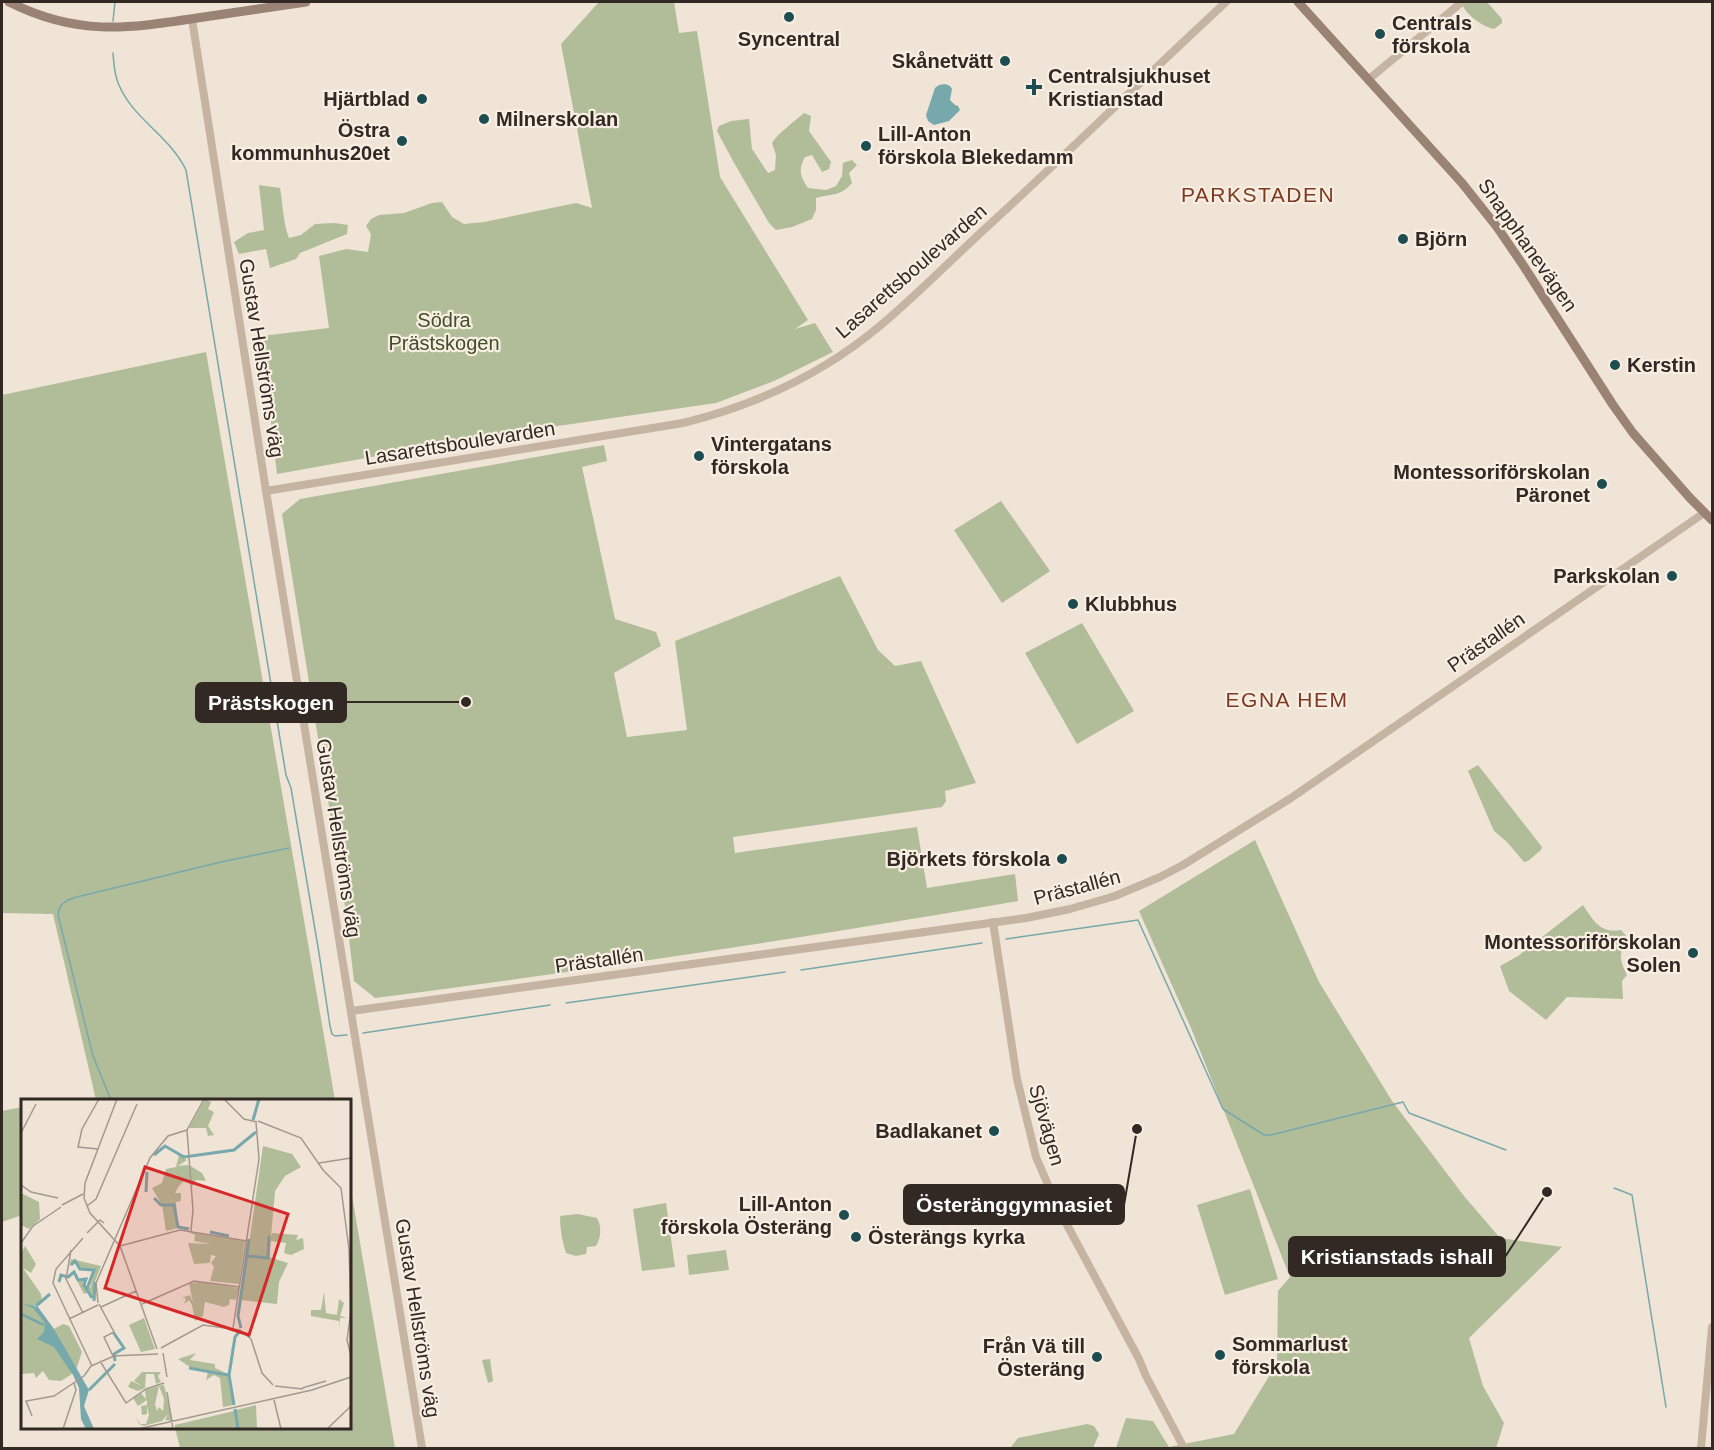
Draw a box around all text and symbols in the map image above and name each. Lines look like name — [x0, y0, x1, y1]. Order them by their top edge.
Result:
marker: Syncentral — [782, 10, 796, 24]
place label: Centrals förskola — [1392, 12, 1472, 57]
marker: Centrals förskola — [1373, 27, 1387, 41]
place label: Syncentral — [738, 28, 840, 50]
place label: Skånetvätt — [892, 50, 993, 72]
marker: Skånetvätt — [998, 54, 1012, 68]
place label: Centralsjukhuset Kristianstad — [1048, 65, 1211, 110]
marker: Centralsjukhuset Kristianstad — [1025, 78, 1043, 96]
place label: Hjärtblad — [323, 88, 410, 110]
marker: Hjärtblad — [415, 92, 429, 106]
place label: Milnerskolan — [496, 108, 618, 130]
marker: Milnerskolan — [477, 112, 491, 126]
place label: Östra kommunhus20et — [231, 119, 391, 164]
place label: Lill-Anton förskola Blekedamm — [878, 123, 1074, 168]
marker: Östra kommunhus20et — [395, 134, 409, 148]
marker: Lill-Anton förskola Blekedamm — [859, 139, 873, 153]
street label: Snapphanevägen — [1474, 174, 1582, 316]
district label: PARKSTADEN — [1181, 183, 1335, 206]
street label: Lasarettsboulevarden — [831, 200, 991, 342]
place label: Björn — [1415, 228, 1467, 250]
marker: Björn — [1396, 232, 1410, 246]
street label: Gustav Hellströms väg — [235, 257, 289, 459]
park label: Södra Prästskogen — [388, 309, 500, 354]
place label: Kerstin — [1627, 354, 1696, 376]
marker: Kerstin — [1608, 358, 1622, 372]
street label: Lasarettsboulevarden — [363, 417, 557, 469]
place label: Vintergatans förskola — [711, 433, 832, 478]
marker: Vintergatans förskola — [692, 449, 706, 463]
place label: Montessoriförskolan Päronet — [1393, 461, 1590, 506]
marker: Montessoriförskolan Päronet — [1595, 477, 1609, 491]
place label: Parkskolan — [1553, 565, 1660, 587]
marker: Parkskolan — [1665, 569, 1679, 583]
place label: Klubbhus — [1085, 593, 1177, 615]
marker: Klubbhus — [1066, 597, 1080, 611]
street label: Prästallén — [1443, 607, 1529, 677]
callout: Prästskogen — [196, 683, 346, 722]
district label: EGNA HEM — [1226, 688, 1348, 711]
text: Prästskogen — [208, 691, 334, 714]
street label: Gustav Hellströms väg — [312, 737, 366, 939]
place label: Björkets förskola — [887, 848, 1051, 870]
marker: Björkets förskola — [1055, 852, 1069, 866]
street label: Prästallén — [1031, 865, 1123, 909]
place label: Montessoriförskolan Solen — [1484, 931, 1681, 976]
street label: Prästallén — [553, 943, 645, 977]
marker: Montessoriförskolan Solen — [1686, 946, 1700, 960]
street label: Sjövägen — [1025, 1082, 1069, 1168]
inset map — [21, 1099, 351, 1429]
place label: Badlakanet — [875, 1120, 982, 1142]
marker: Badlakanet — [987, 1124, 1001, 1138]
callout: Österänggymnasiet — [904, 1185, 1124, 1224]
place label: Lill-Anton förskola Österäng — [661, 1193, 832, 1238]
text: Österänggymnasiet — [916, 1193, 1112, 1216]
marker: Lill-Anton förskola Österäng — [837, 1208, 851, 1222]
street label: Gustav Hellströms väg — [391, 1217, 445, 1419]
place label: Österängs kyrka — [868, 1226, 1026, 1248]
marker: Österängs kyrka — [849, 1230, 863, 1244]
callout: Kristianstads ishall — [1289, 1237, 1505, 1276]
text: Kristianstads ishall — [1301, 1245, 1493, 1268]
place label: Sommarlust förskola — [1232, 1333, 1348, 1378]
place label: Från Vä till Österäng — [983, 1335, 1085, 1380]
marker: Sommarlust förskola — [1213, 1348, 1227, 1362]
marker: Från Vä till Österäng — [1090, 1350, 1104, 1364]

